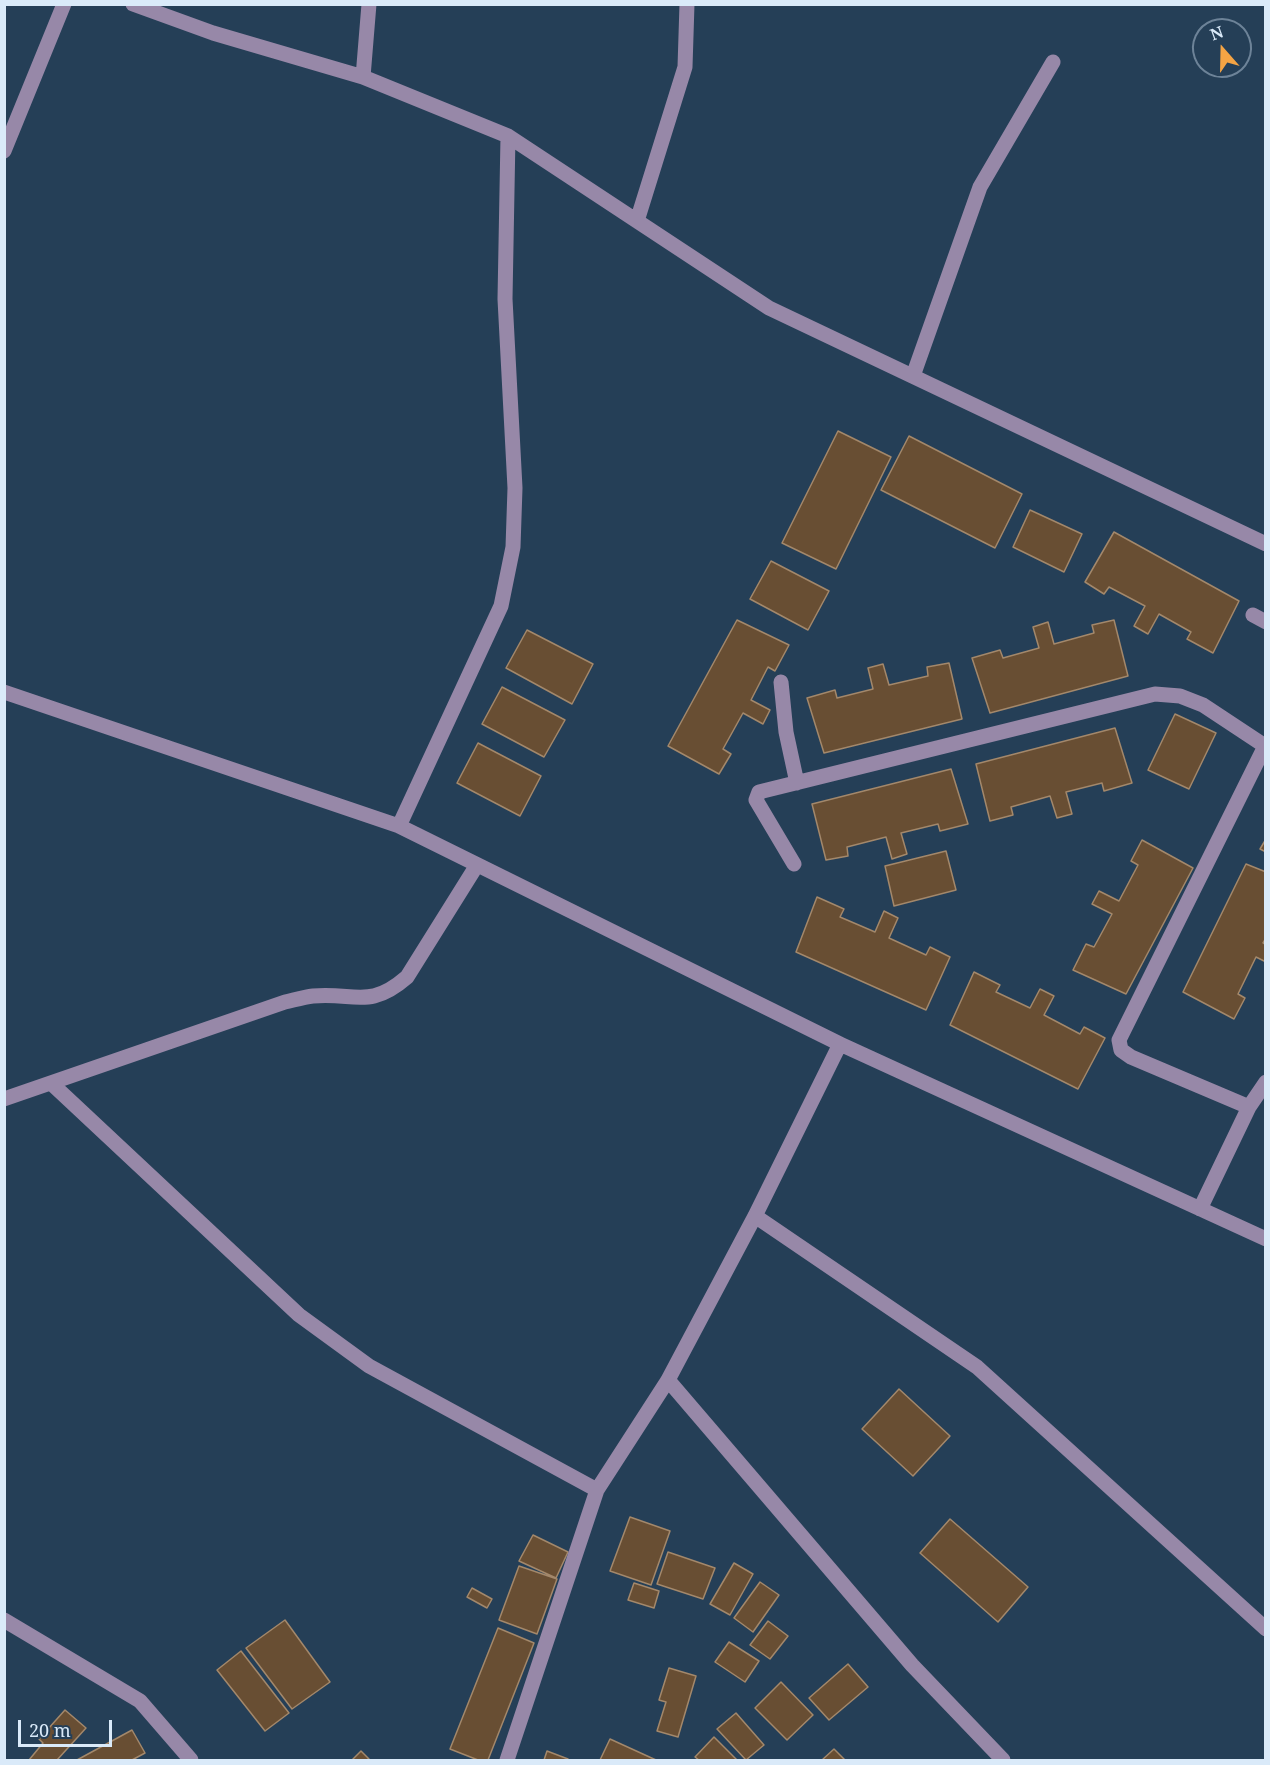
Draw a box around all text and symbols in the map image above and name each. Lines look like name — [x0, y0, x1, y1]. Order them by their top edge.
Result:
north arrow — [1192, 18, 1252, 78]
text: N — [1207, 20, 1226, 45]
scale bar — [21, 1708, 116, 1746]
text: 20 m — [29, 1718, 71, 1742]

